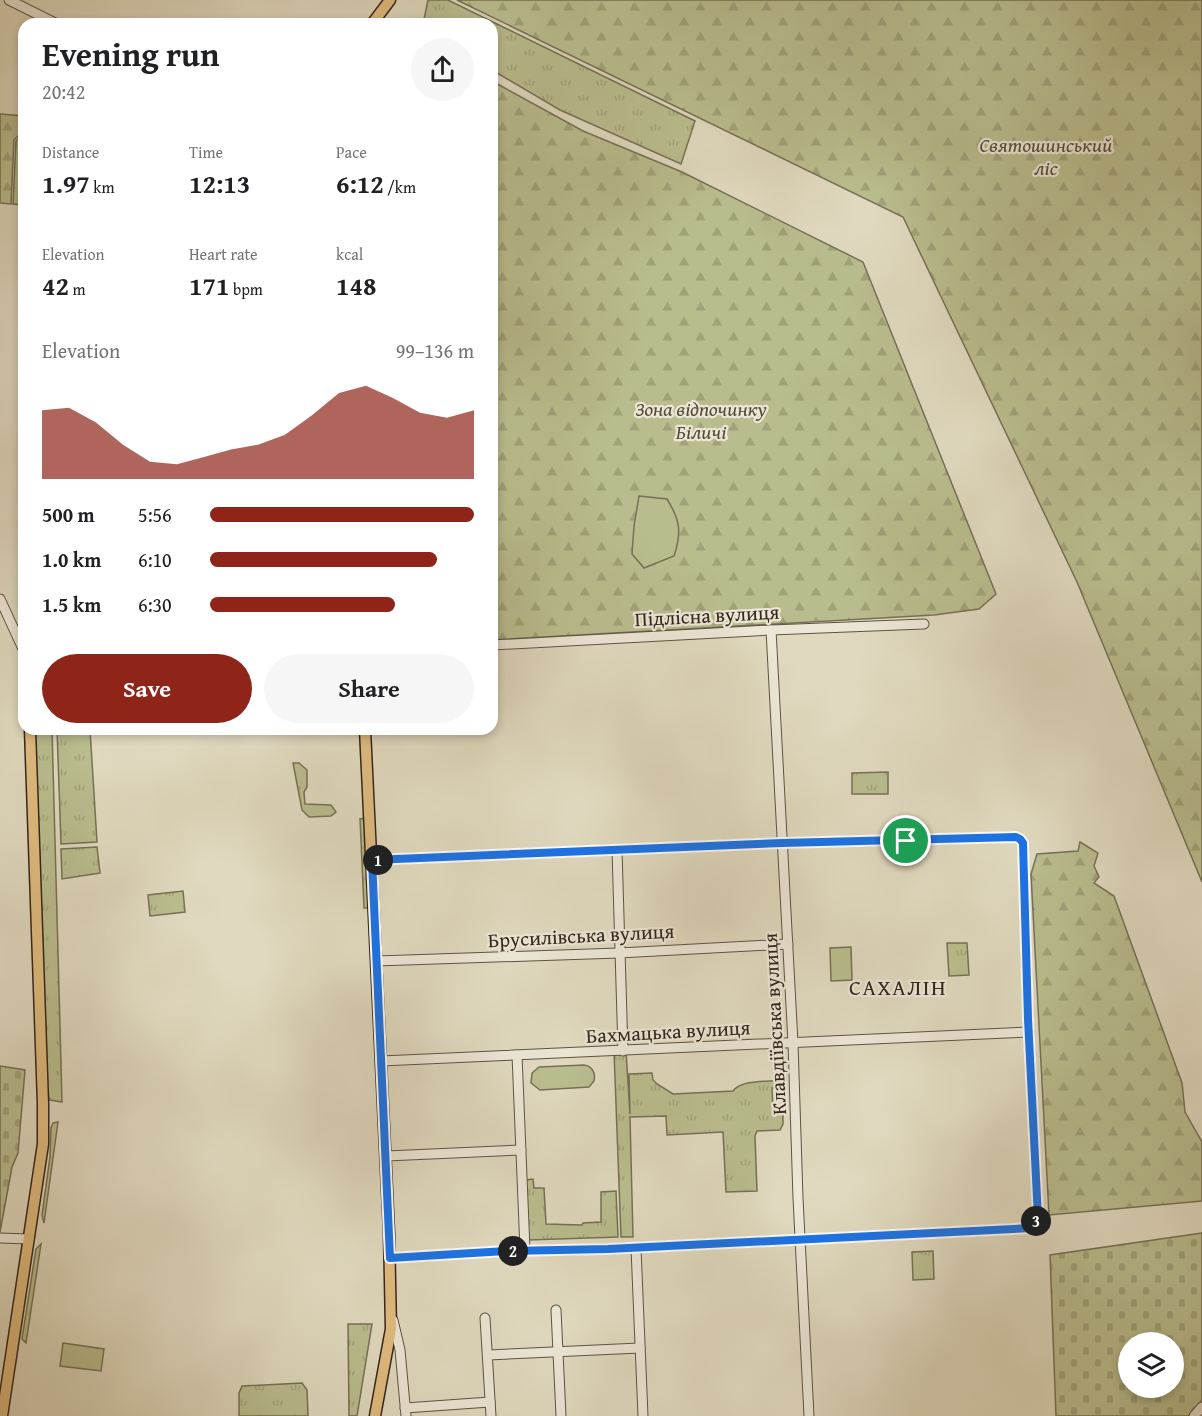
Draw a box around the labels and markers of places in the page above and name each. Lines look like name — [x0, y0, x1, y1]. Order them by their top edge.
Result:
pin — [880, 815, 931, 866]
pin: 1 — [363, 845, 393, 875]
pin: 3 — [1021, 1206, 1051, 1236]
pin: 2 — [498, 1236, 528, 1266]

